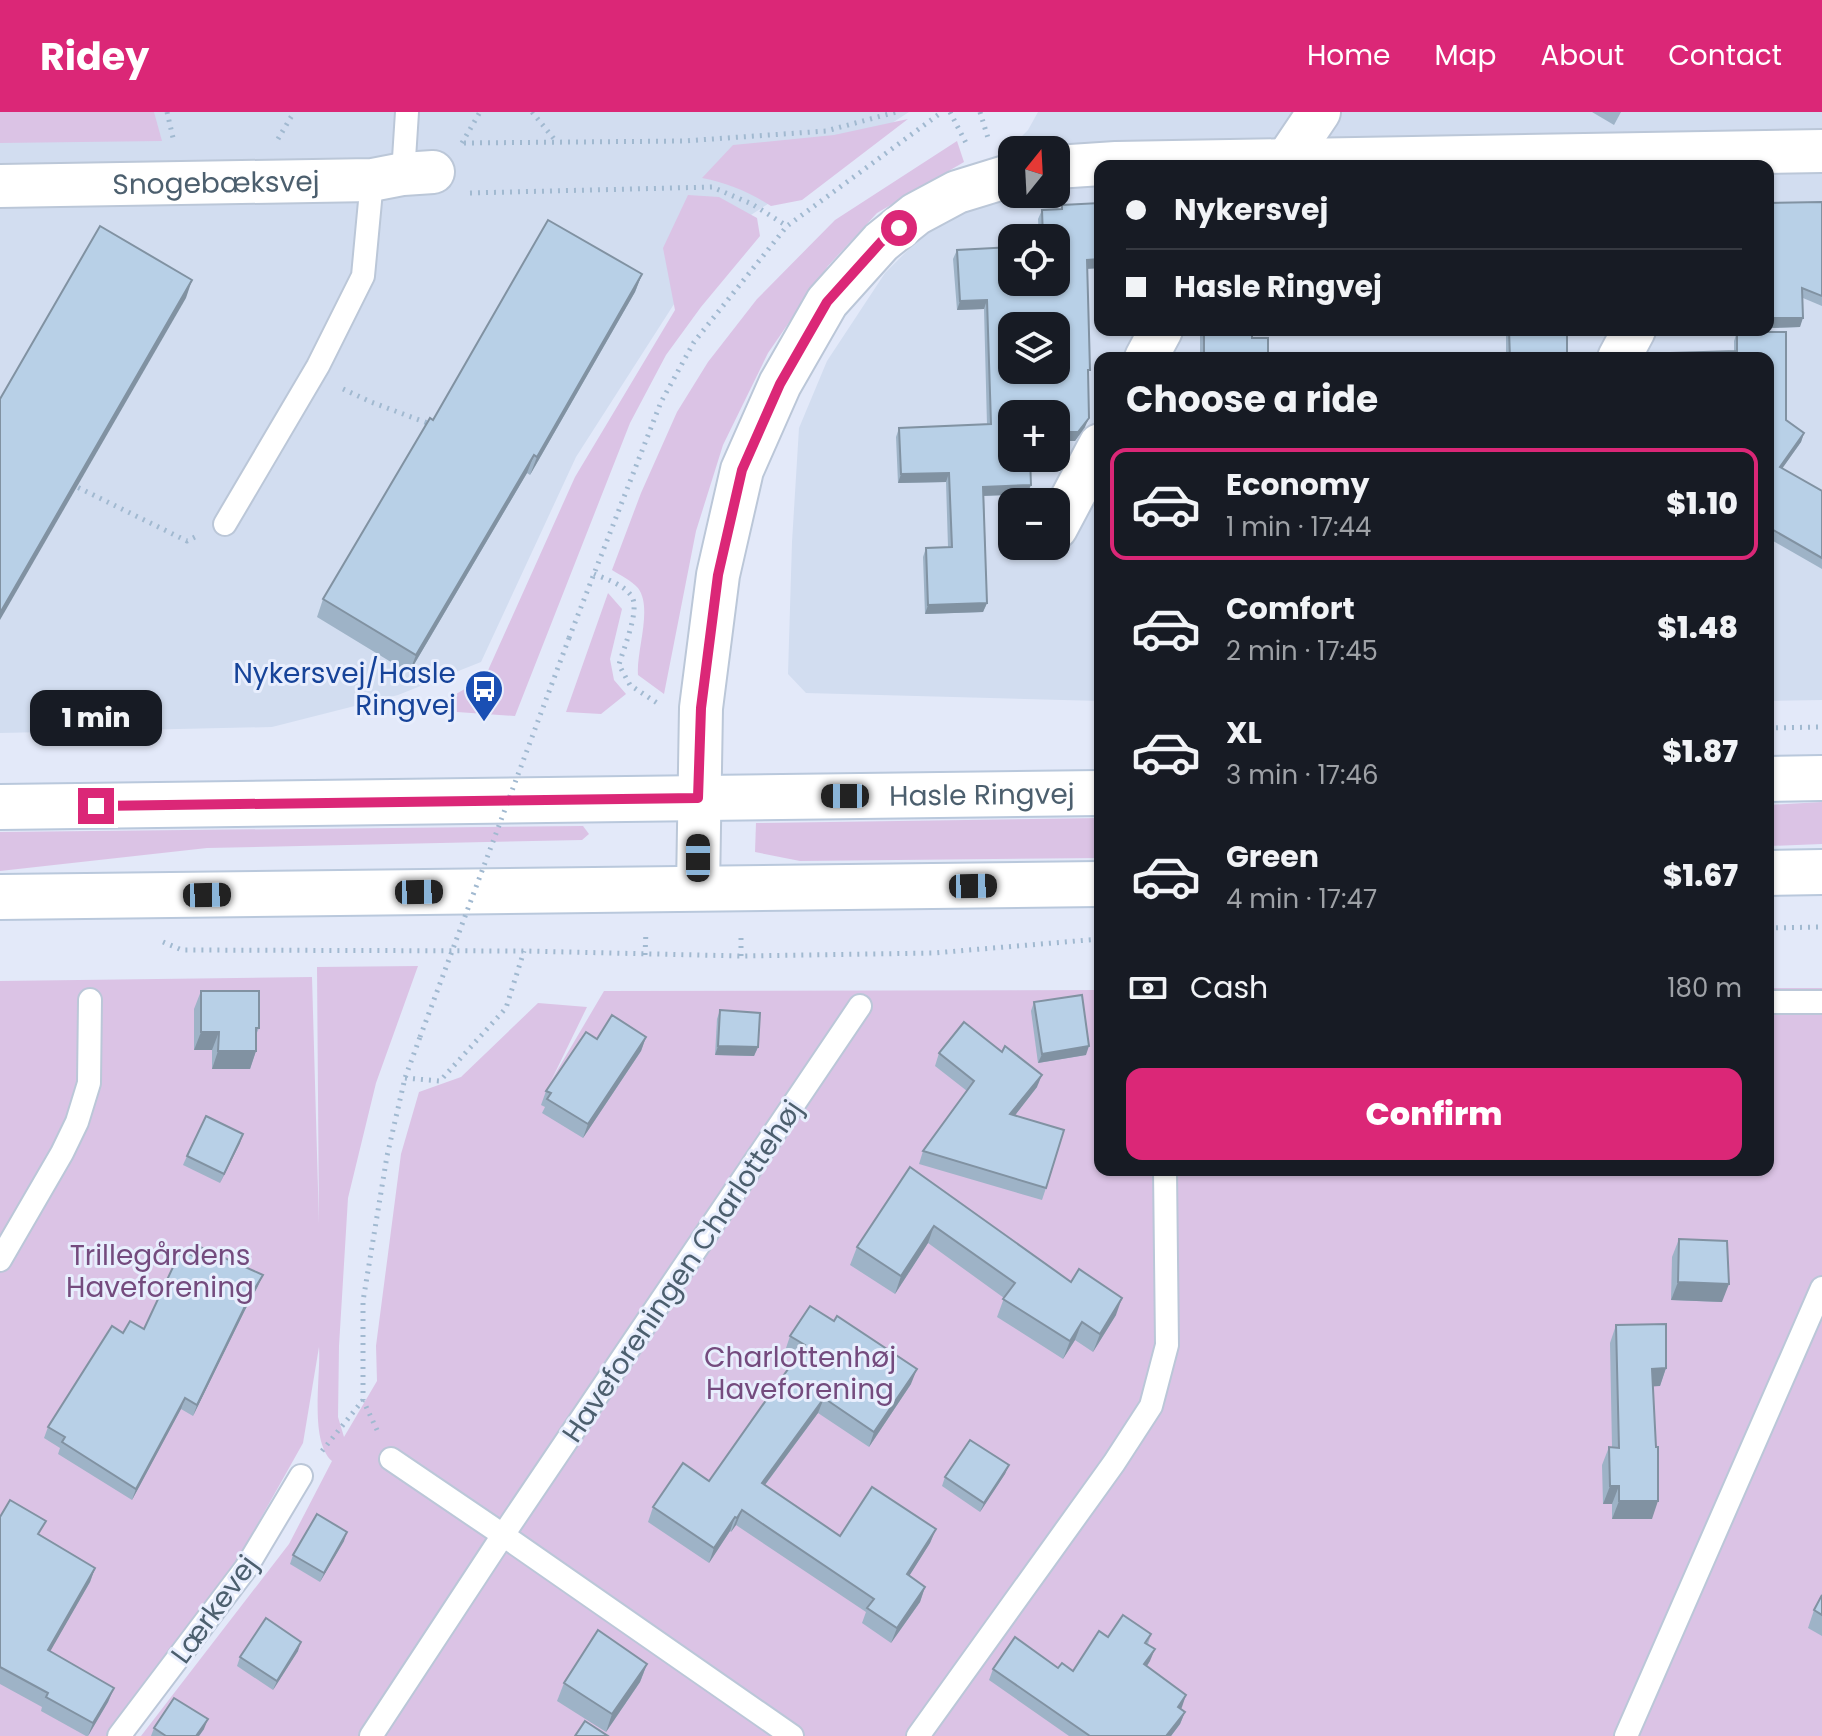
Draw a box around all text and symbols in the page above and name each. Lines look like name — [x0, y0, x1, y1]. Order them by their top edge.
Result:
text: Ridey — [40, 30, 149, 83]
text: Home — [1307, 36, 1390, 75]
text: Map — [1434, 36, 1496, 75]
text: About — [1540, 36, 1624, 75]
text: Contact — [1668, 36, 1782, 75]
north arrow — [998, 136, 1070, 208]
map controls — [998, 136, 1070, 560]
street label: Snogebæksvej — [112, 162, 320, 204]
text: Nykersvej — [1174, 188, 1328, 231]
route start — [881, 210, 917, 246]
button: locate — [998, 224, 1070, 296]
text: Hasle Ringvej — [1174, 265, 1382, 308]
button: layers — [998, 312, 1070, 384]
text: Choose a ride — [1126, 374, 1378, 425]
button: + — [998, 400, 1070, 472]
text: Economy — [1226, 463, 1370, 506]
icon: car — [1130, 468, 1202, 540]
text: $1.10 — [1666, 482, 1738, 525]
button: − — [998, 488, 1070, 560]
text: 1 min · 17:44 — [1226, 509, 1371, 545]
text: Comfort — [1226, 587, 1355, 630]
icon: car — [1130, 592, 1202, 664]
text: $1.48 — [1657, 606, 1738, 649]
text: 2 min · 17:45 — [1226, 633, 1378, 669]
place label: Nykersvej/Hasle Ringvej — [233, 654, 456, 725]
bus stop icon: Nykersvej/Hasle Ringvej — [463, 668, 505, 723]
callout: 1 min — [30, 690, 162, 746]
text: 1 min — [62, 700, 130, 736]
text: XL — [1226, 711, 1262, 754]
icon: car — [1130, 716, 1202, 788]
text: $1.87 — [1662, 730, 1738, 773]
text: 3 min · 17:46 — [1226, 757, 1378, 793]
street label: Hasle Ringvej — [889, 774, 1075, 816]
car — [821, 784, 869, 808]
route end — [78, 788, 114, 824]
car — [686, 834, 710, 882]
text: Green — [1226, 835, 1319, 878]
icon: car — [1130, 840, 1202, 912]
text: $1.67 — [1663, 854, 1738, 897]
car — [949, 874, 997, 898]
car — [395, 880, 443, 904]
text: 4 min · 17:47 — [1226, 881, 1377, 917]
car — [183, 883, 231, 907]
icon: cash — [1126, 966, 1170, 1010]
text: Cash — [1190, 966, 1268, 1009]
text: 180 m — [1667, 970, 1742, 1006]
button: Confirm — [1126, 1068, 1742, 1160]
street label: Haveforeningen Charlottehøj — [553, 1093, 812, 1450]
park label: Trillegårdens Haveforening — [66, 1236, 254, 1307]
park label: Charlottenhøj Haveforening — [704, 1338, 896, 1409]
street label: Lærkevej — [162, 1547, 267, 1671]

